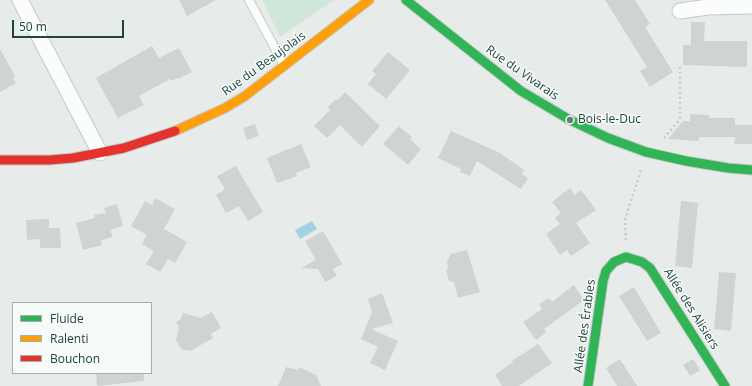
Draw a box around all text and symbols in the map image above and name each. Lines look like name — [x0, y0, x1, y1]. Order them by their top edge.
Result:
scale bar — [14, 12, 126, 38]
text: 50 m — [19, 18, 47, 35]
street label: Rue du Beaujolais — [219, 29, 309, 99]
street label: Rue du Vivarais — [483, 43, 561, 103]
place label: Bois-le-Duc — [578, 113, 641, 127]
marker: Bois-le-Duc — [565, 115, 575, 125]
street label: Allée des Alisiers — [660, 266, 722, 352]
street label: Allée des Érables — [571, 278, 599, 374]
legend — [12, 302, 152, 374]
text: Fluide — [50, 310, 84, 327]
text: Ralenti — [50, 330, 89, 347]
text: Bouchon — [50, 350, 100, 367]

